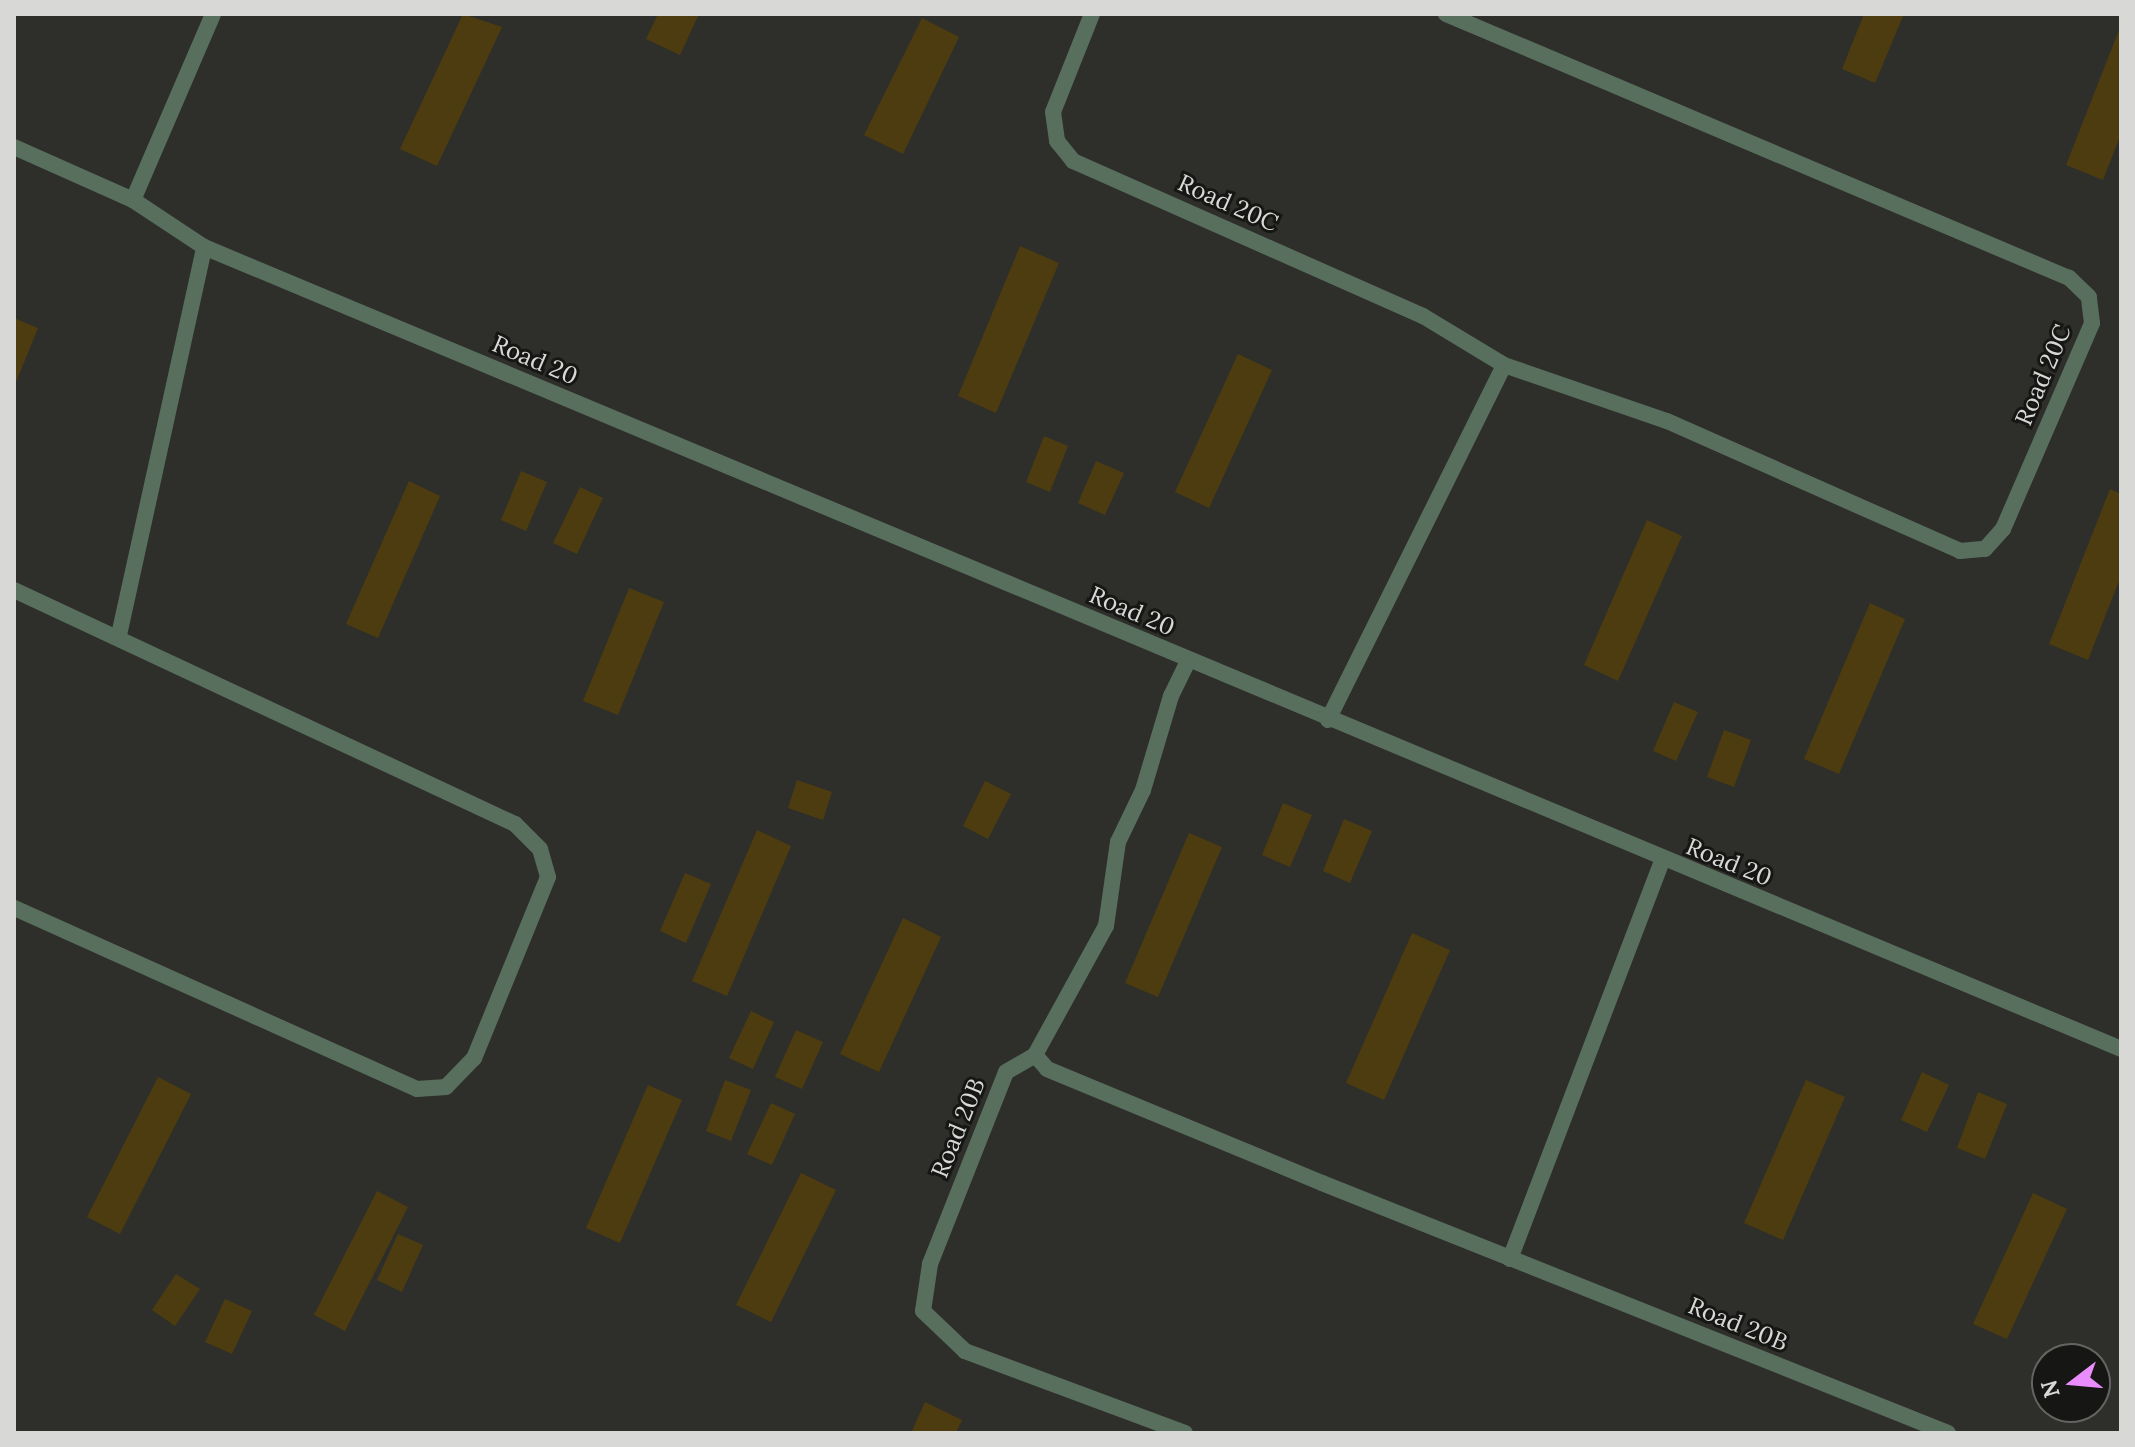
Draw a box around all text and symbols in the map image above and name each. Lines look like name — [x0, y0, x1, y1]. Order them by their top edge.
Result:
street label: Road 20C — [1173, 168, 1283, 238]
street label: Road 20C — [2009, 320, 2077, 430]
street label: Road 20 — [488, 329, 582, 391]
street label: Road 20 — [1085, 580, 1179, 642]
street label: Road 20 — [1682, 832, 1776, 892]
street label: Road 20B — [925, 1074, 991, 1182]
street label: Road 20B — [1684, 1291, 1792, 1357]
north arrow — [2031, 1343, 2111, 1423]
text: N — [2034, 1377, 2066, 1401]

